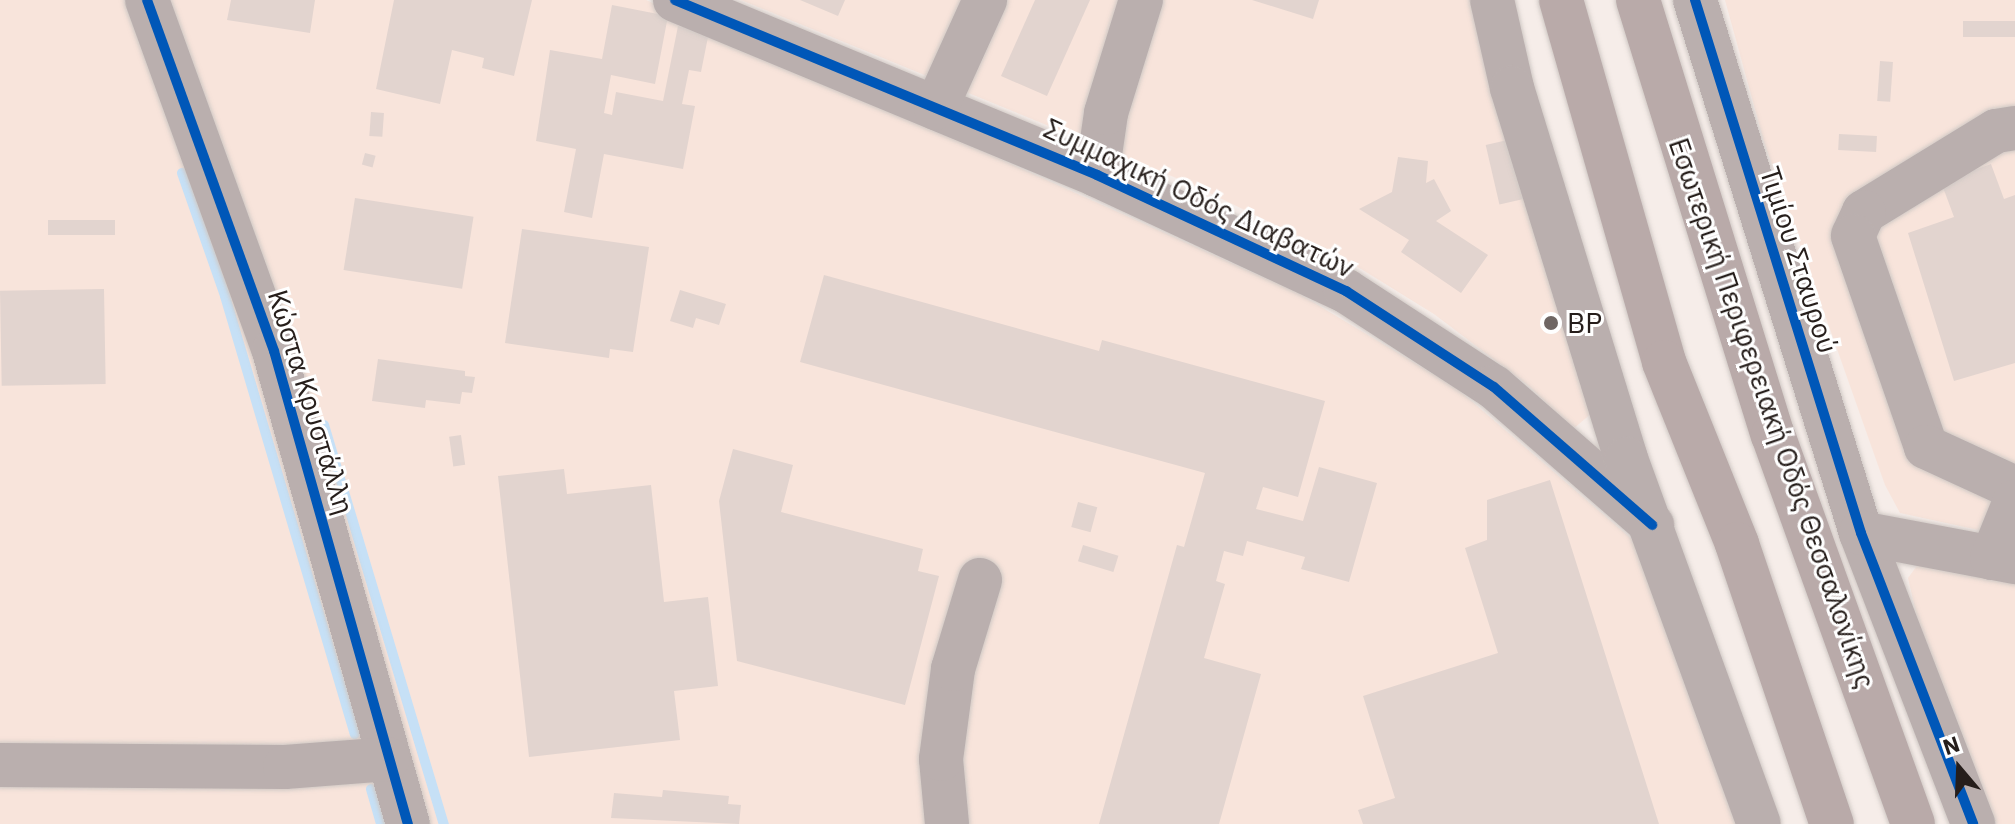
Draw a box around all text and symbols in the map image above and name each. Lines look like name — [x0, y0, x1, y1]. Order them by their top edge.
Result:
street label: Συμμαχική Οδός Διαβατών — [1039, 111, 1359, 285]
street label: Εσωτερική Περιφερειακή Οδός Θεσσαλονίκης — [1662, 133, 1882, 693]
street label: Τιμίου Σταυρού — [1753, 162, 1845, 358]
street label: Κώστα Κρυστάλλη — [261, 286, 361, 518]
place label: BP — [1567, 306, 1602, 340]
marker: BP — [1542, 314, 1560, 332]
north arrow — [1919, 728, 1999, 808]
text: N — [1939, 729, 1963, 761]

